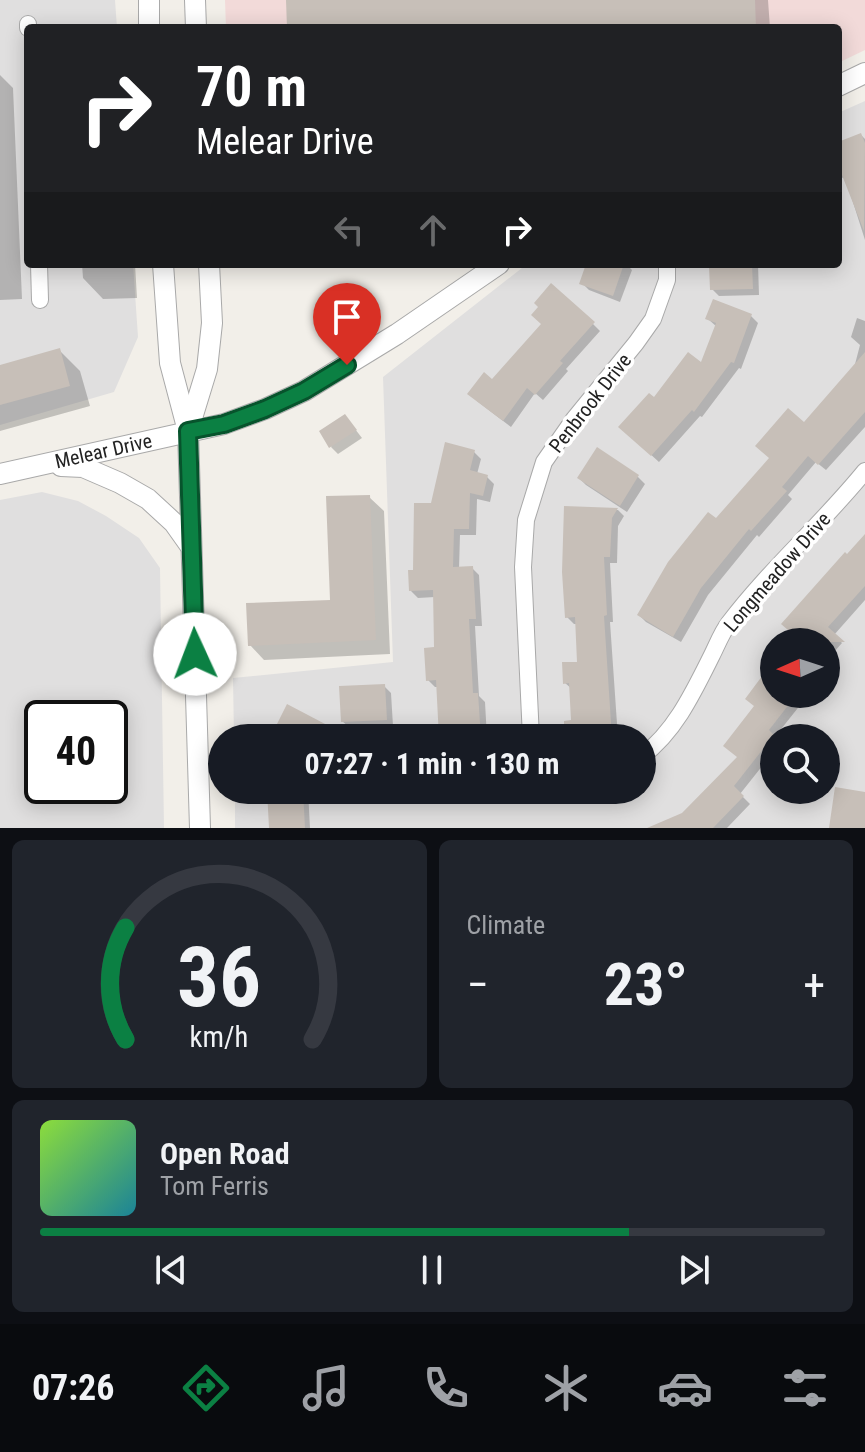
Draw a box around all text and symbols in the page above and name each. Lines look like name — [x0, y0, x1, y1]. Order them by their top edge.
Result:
text: 70 m — [196, 54, 307, 120]
icon: right — [64, 56, 168, 160]
text: Melear Drive — [196, 121, 374, 163]
icon: left — [327, 208, 371, 252]
icon: ahead — [411, 208, 455, 252]
icon: right — [495, 208, 539, 252]
pin — [313, 283, 381, 365]
icon: arrive — [325, 295, 369, 339]
street label: Penbrook Drive — [544, 349, 636, 457]
street label: Melear Drive — [53, 428, 154, 473]
street label: Longmeadow Drive — [719, 507, 835, 637]
position arrow — [153, 612, 237, 696]
north arrow — [760, 628, 840, 708]
map controls — [760, 628, 840, 804]
speed limit sign: 40 — [24, 700, 128, 804]
button: search — [760, 724, 840, 804]
text: 07:27 · 1 min · 130 m — [305, 746, 559, 781]
text: Climate — [467, 910, 545, 940]
text: 36 — [177, 929, 261, 1026]
text: 23° — [604, 949, 688, 1020]
text: − — [467, 959, 489, 1011]
text: + — [803, 959, 825, 1011]
text: km/h — [190, 1020, 249, 1054]
text: Open Road — [160, 1136, 290, 1171]
text: Tom Ferris — [160, 1171, 269, 1201]
icon: previous — [149, 1248, 193, 1292]
icon: pause — [410, 1248, 454, 1292]
icon: next — [672, 1248, 716, 1292]
icon: directions — [178, 1360, 234, 1416]
icon: music — [298, 1360, 354, 1416]
icon: phone — [418, 1360, 474, 1416]
icon: climate — [538, 1360, 594, 1416]
icon: car — [657, 1360, 713, 1416]
icon: filters — [777, 1360, 833, 1416]
text: 07:26 — [32, 1367, 115, 1409]

